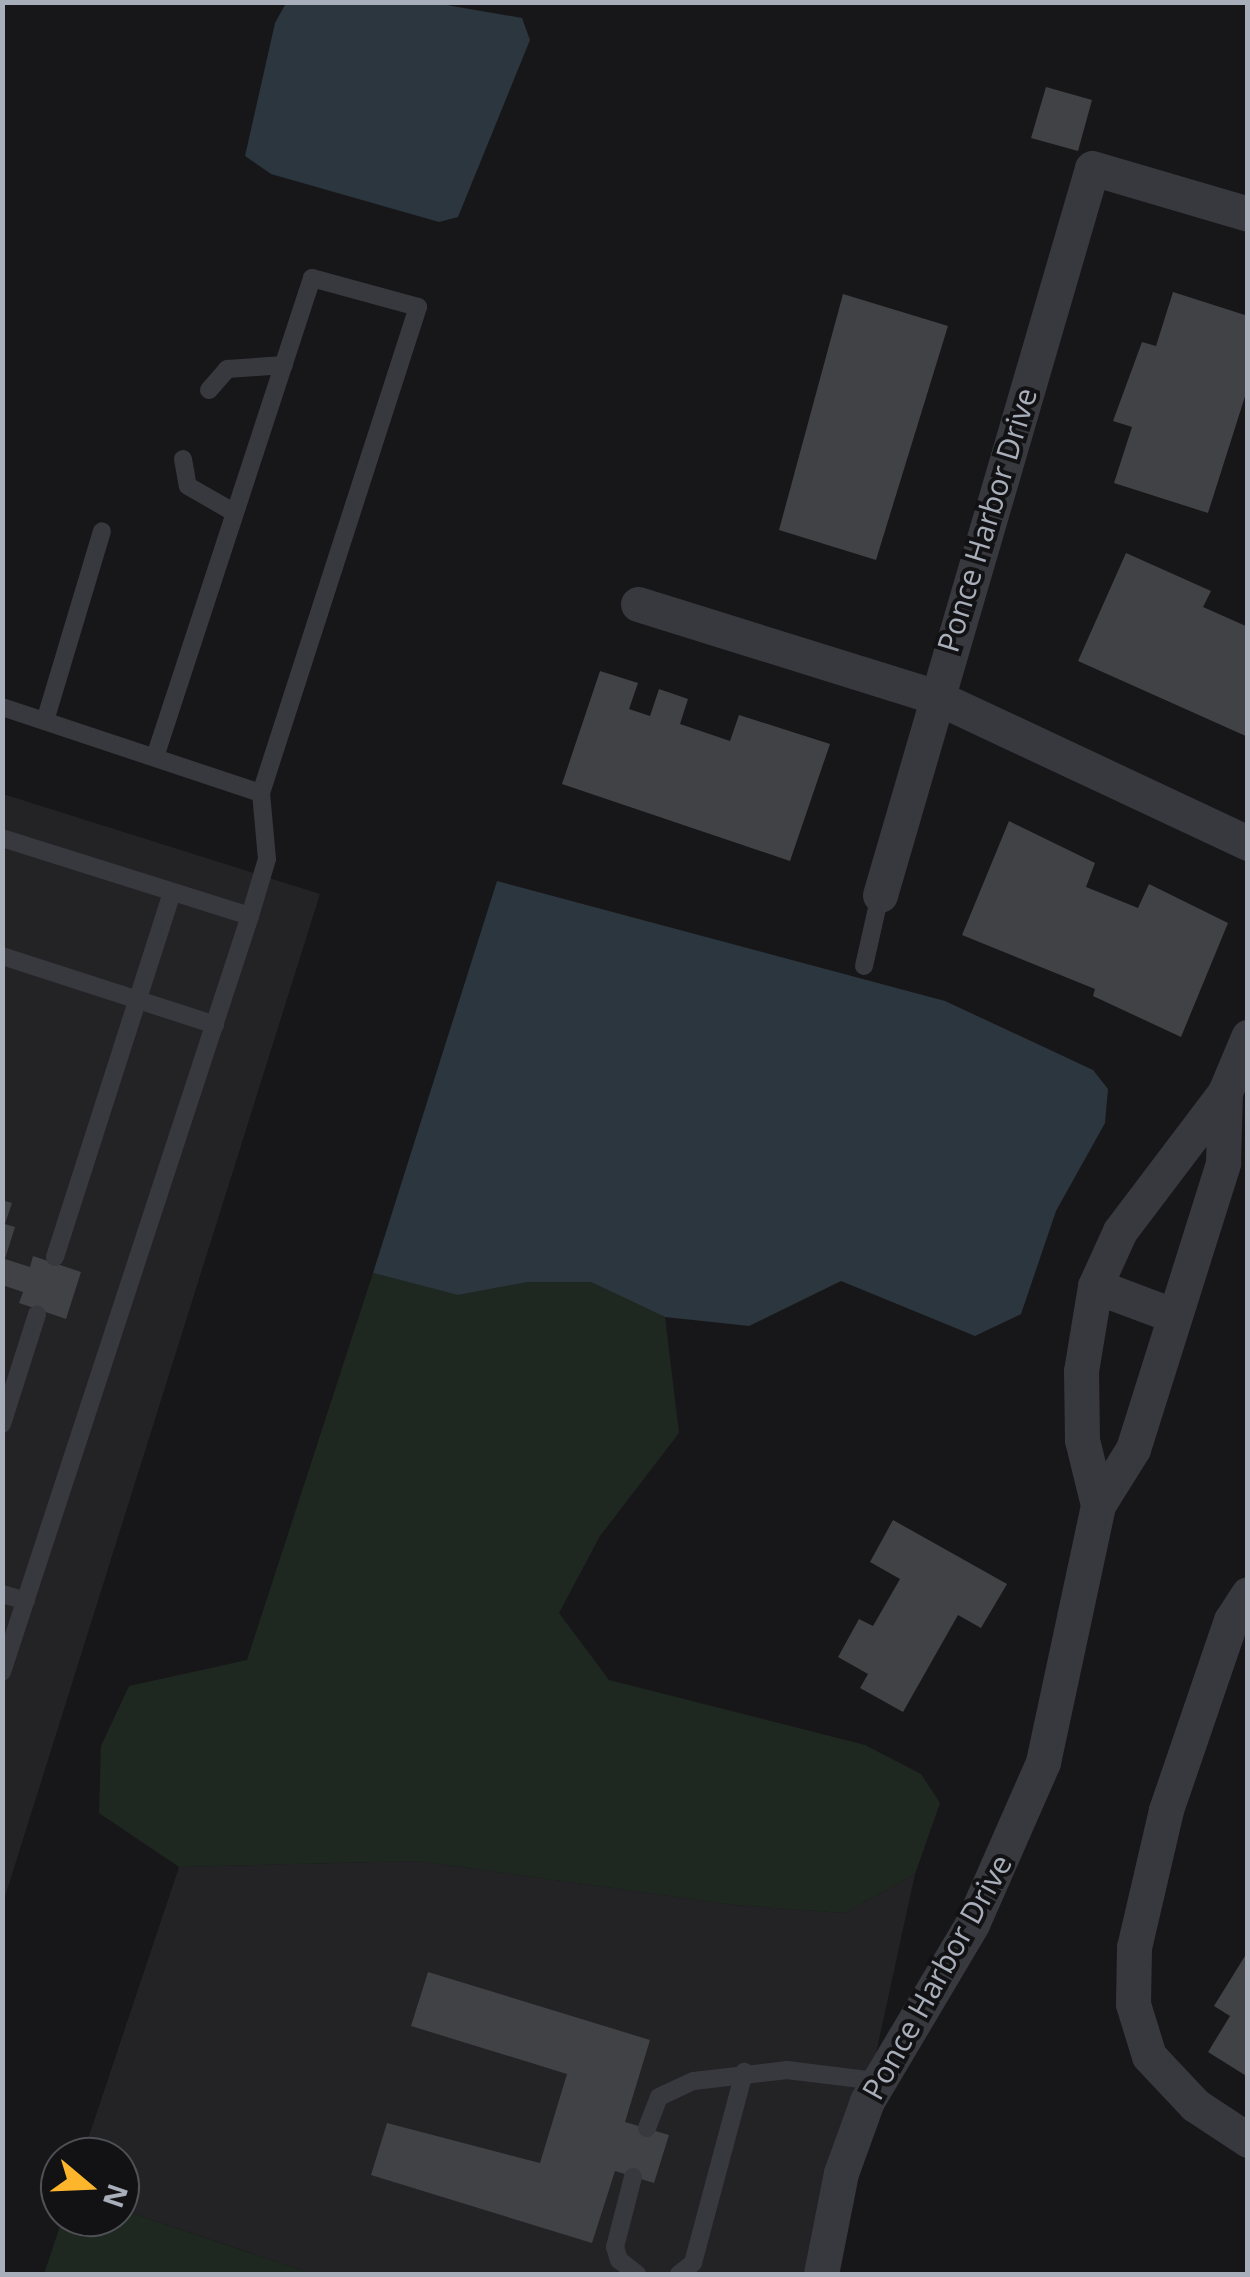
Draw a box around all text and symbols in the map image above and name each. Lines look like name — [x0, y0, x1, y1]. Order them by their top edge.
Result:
street label: Ponce Harbor Drive — [930, 384, 1044, 656]
street label: Ponce Harbor Drive — [855, 1848, 1019, 2106]
north arrow — [40, 2137, 140, 2237]
text: N — [95, 2179, 138, 2213]

